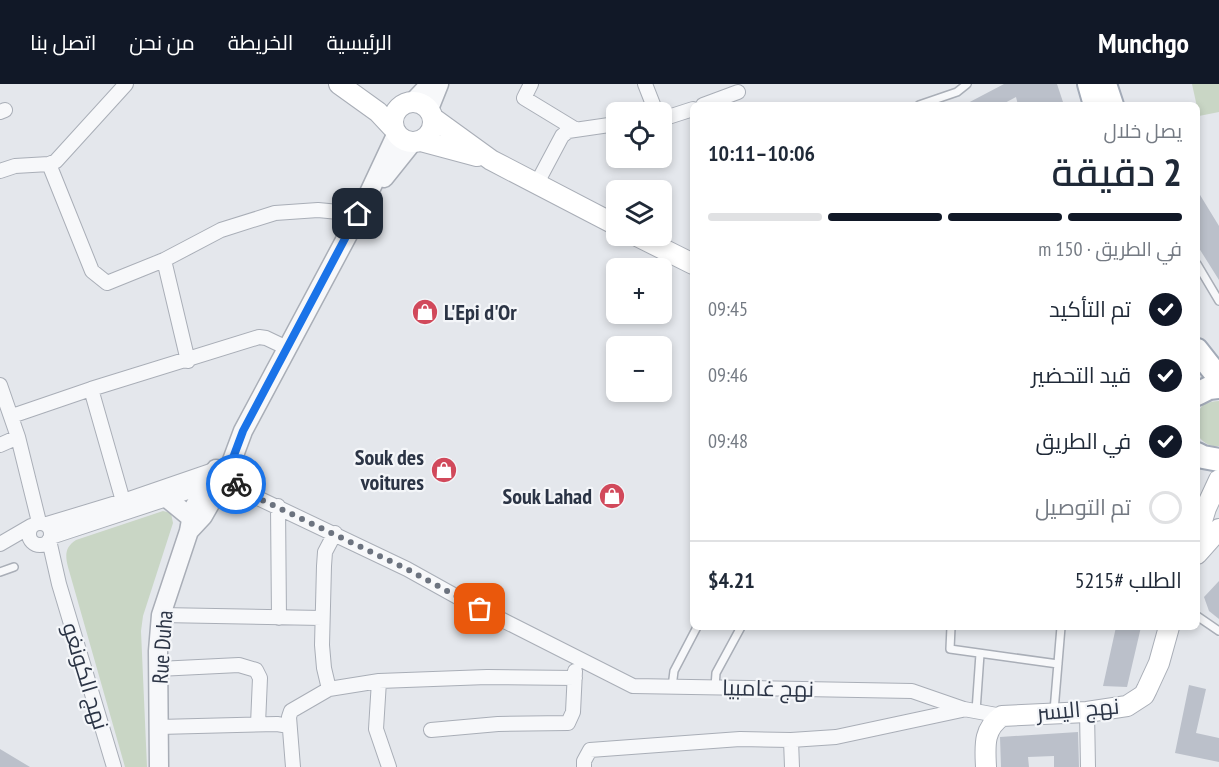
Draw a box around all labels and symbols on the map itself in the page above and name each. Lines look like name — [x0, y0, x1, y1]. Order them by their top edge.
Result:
pin — [332, 188, 383, 239]
shop icon: L'Epi d'Or — [410, 297, 440, 327]
place label: L'Epi d'Or — [444, 298, 517, 326]
place label: Souk des voitures — [355, 443, 424, 496]
courier — [206, 454, 266, 514]
shop icon: Souk des voitures — [429, 455, 459, 485]
shop icon: Souk Lahad — [597, 481, 627, 511]
place label: Souk Lahad — [503, 482, 592, 510]
pin — [454, 583, 505, 634]
street label: Rue Duha — [145, 609, 179, 685]
street label: نهج الكونغو — [55, 619, 116, 733]
street label: نهج غامبيا — [722, 673, 814, 704]
street label: نهج اليسر — [1034, 691, 1120, 728]

